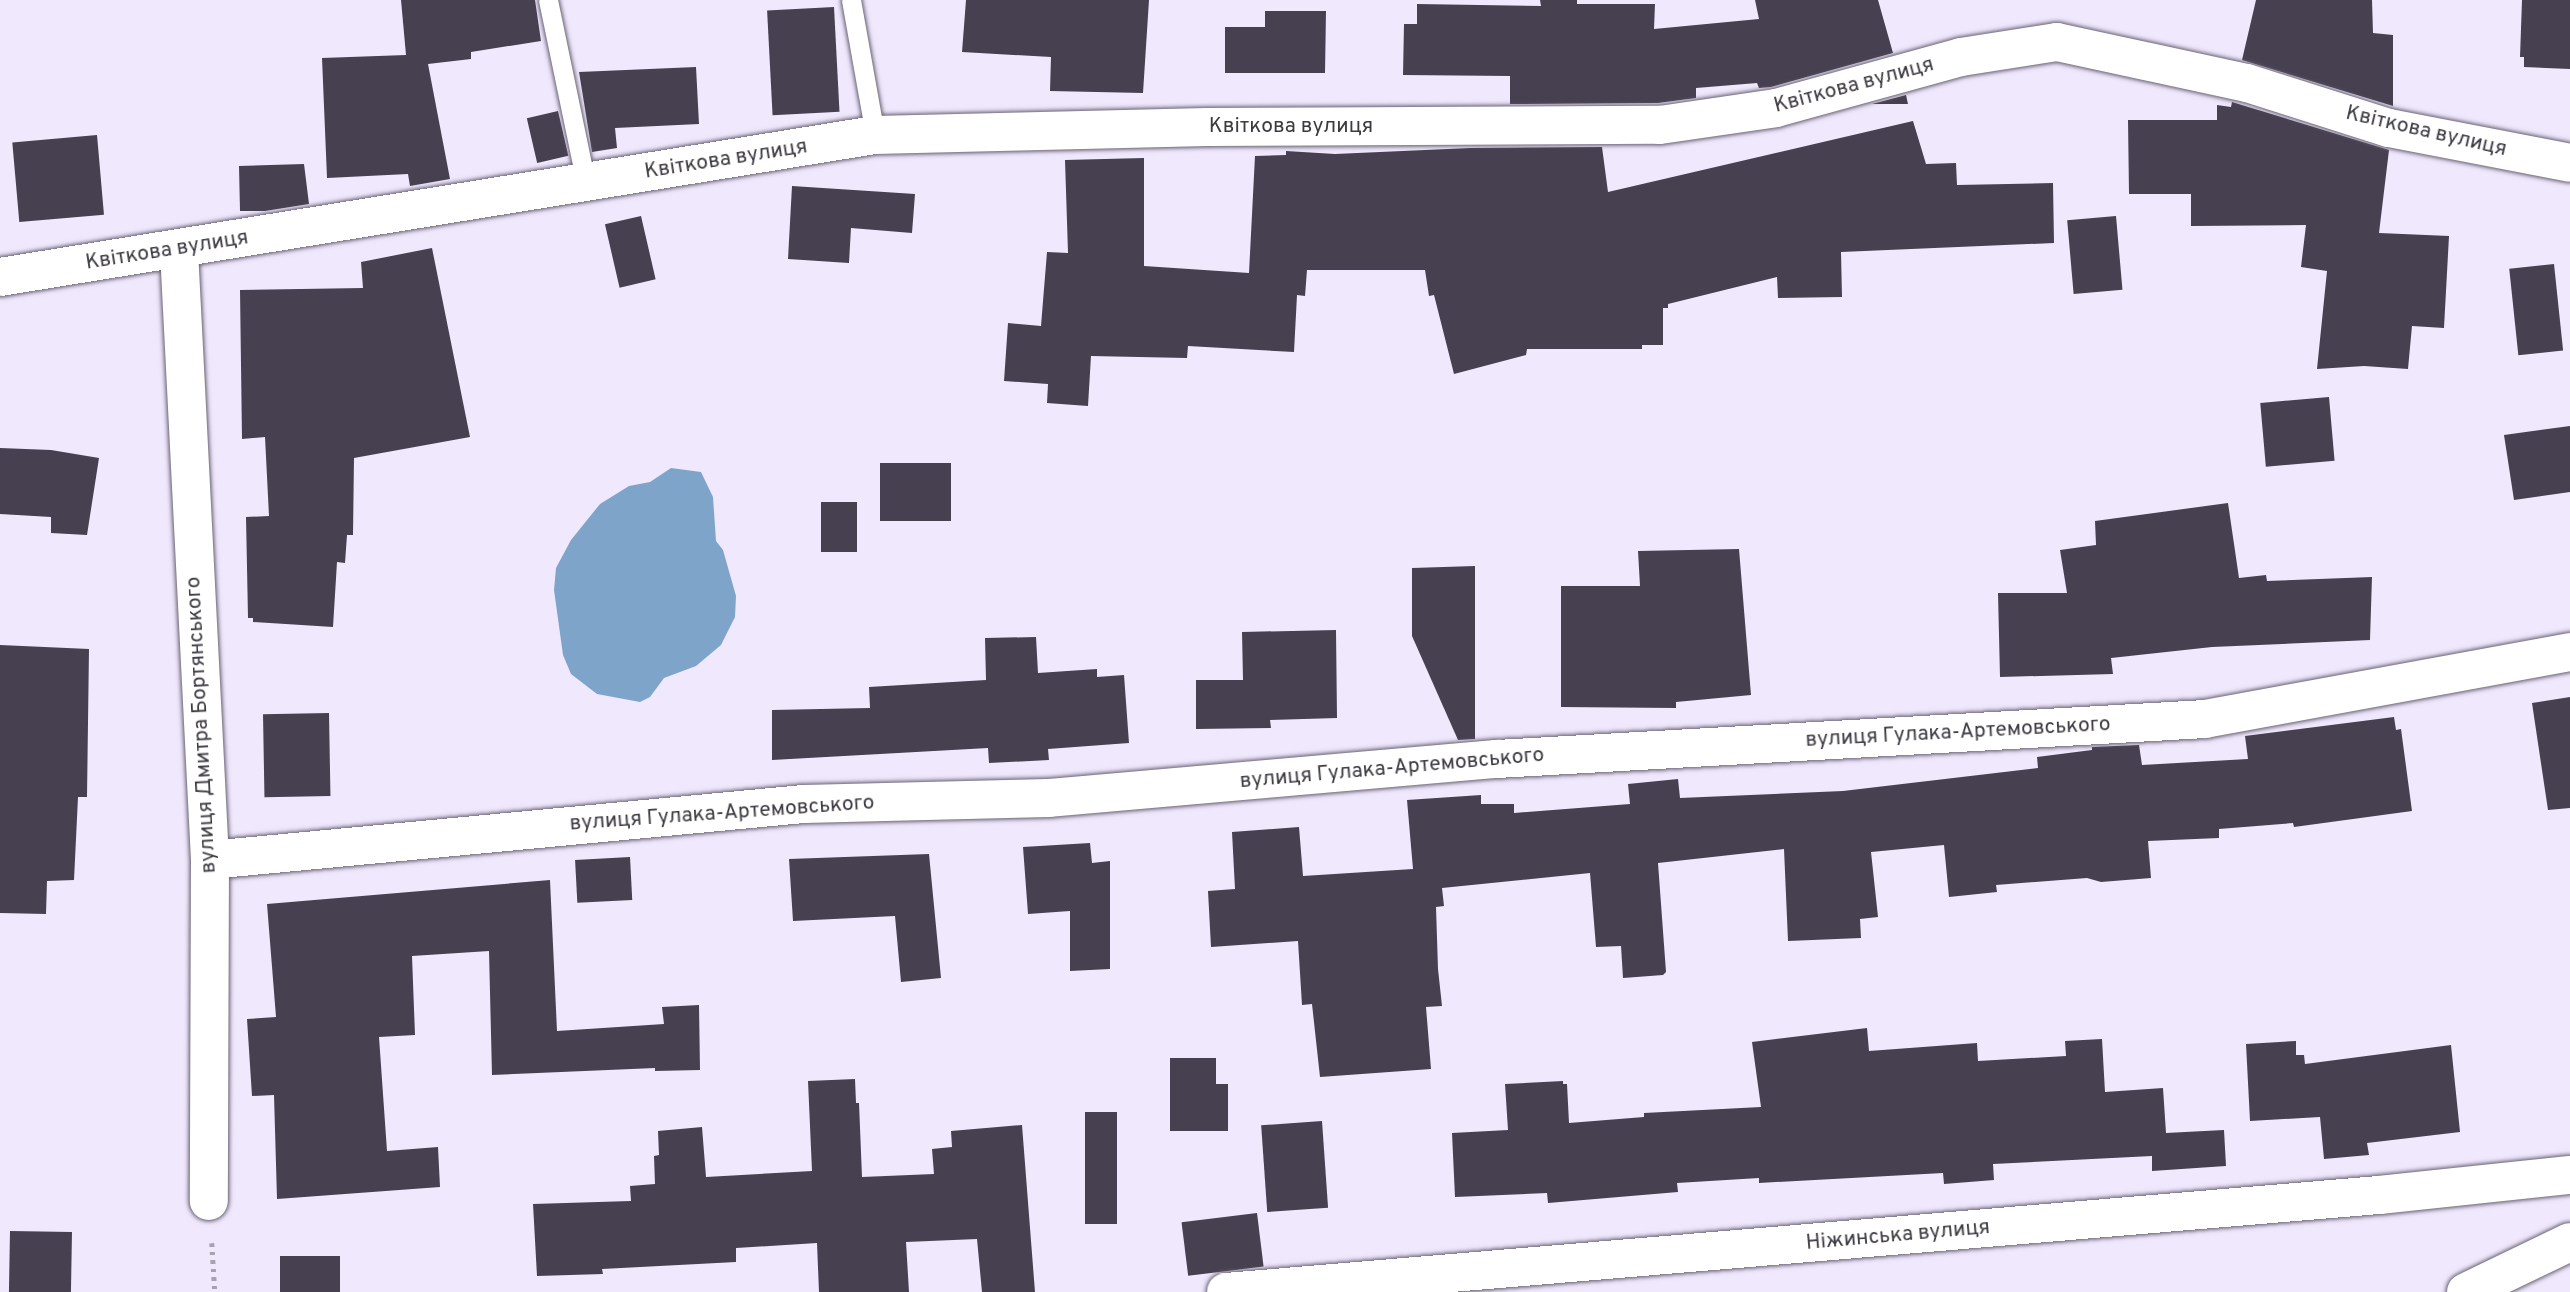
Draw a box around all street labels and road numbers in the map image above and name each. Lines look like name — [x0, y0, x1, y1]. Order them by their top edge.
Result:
street label: Квіткова вулиця — [1771, 53, 1937, 119]
street label: Квіткова вулиця — [2343, 101, 2509, 163]
street label: Квіткова вулиця — [1209, 114, 1373, 140]
street label: Квіткова вулиця — [643, 135, 809, 185]
street label: Квіткова вулиця — [84, 226, 250, 276]
street label: вулиця Дмитра Бортянського — [182, 576, 222, 874]
street label: вулиця Гулака-Артемовського — [1805, 712, 2111, 754]
street label: вулиця Гулака-Артемовського — [1239, 743, 1545, 795]
street label: вулиця Гулака-Артемовського — [569, 791, 875, 837]
street label: Ніжинська вулиця — [1805, 1215, 1991, 1257]

